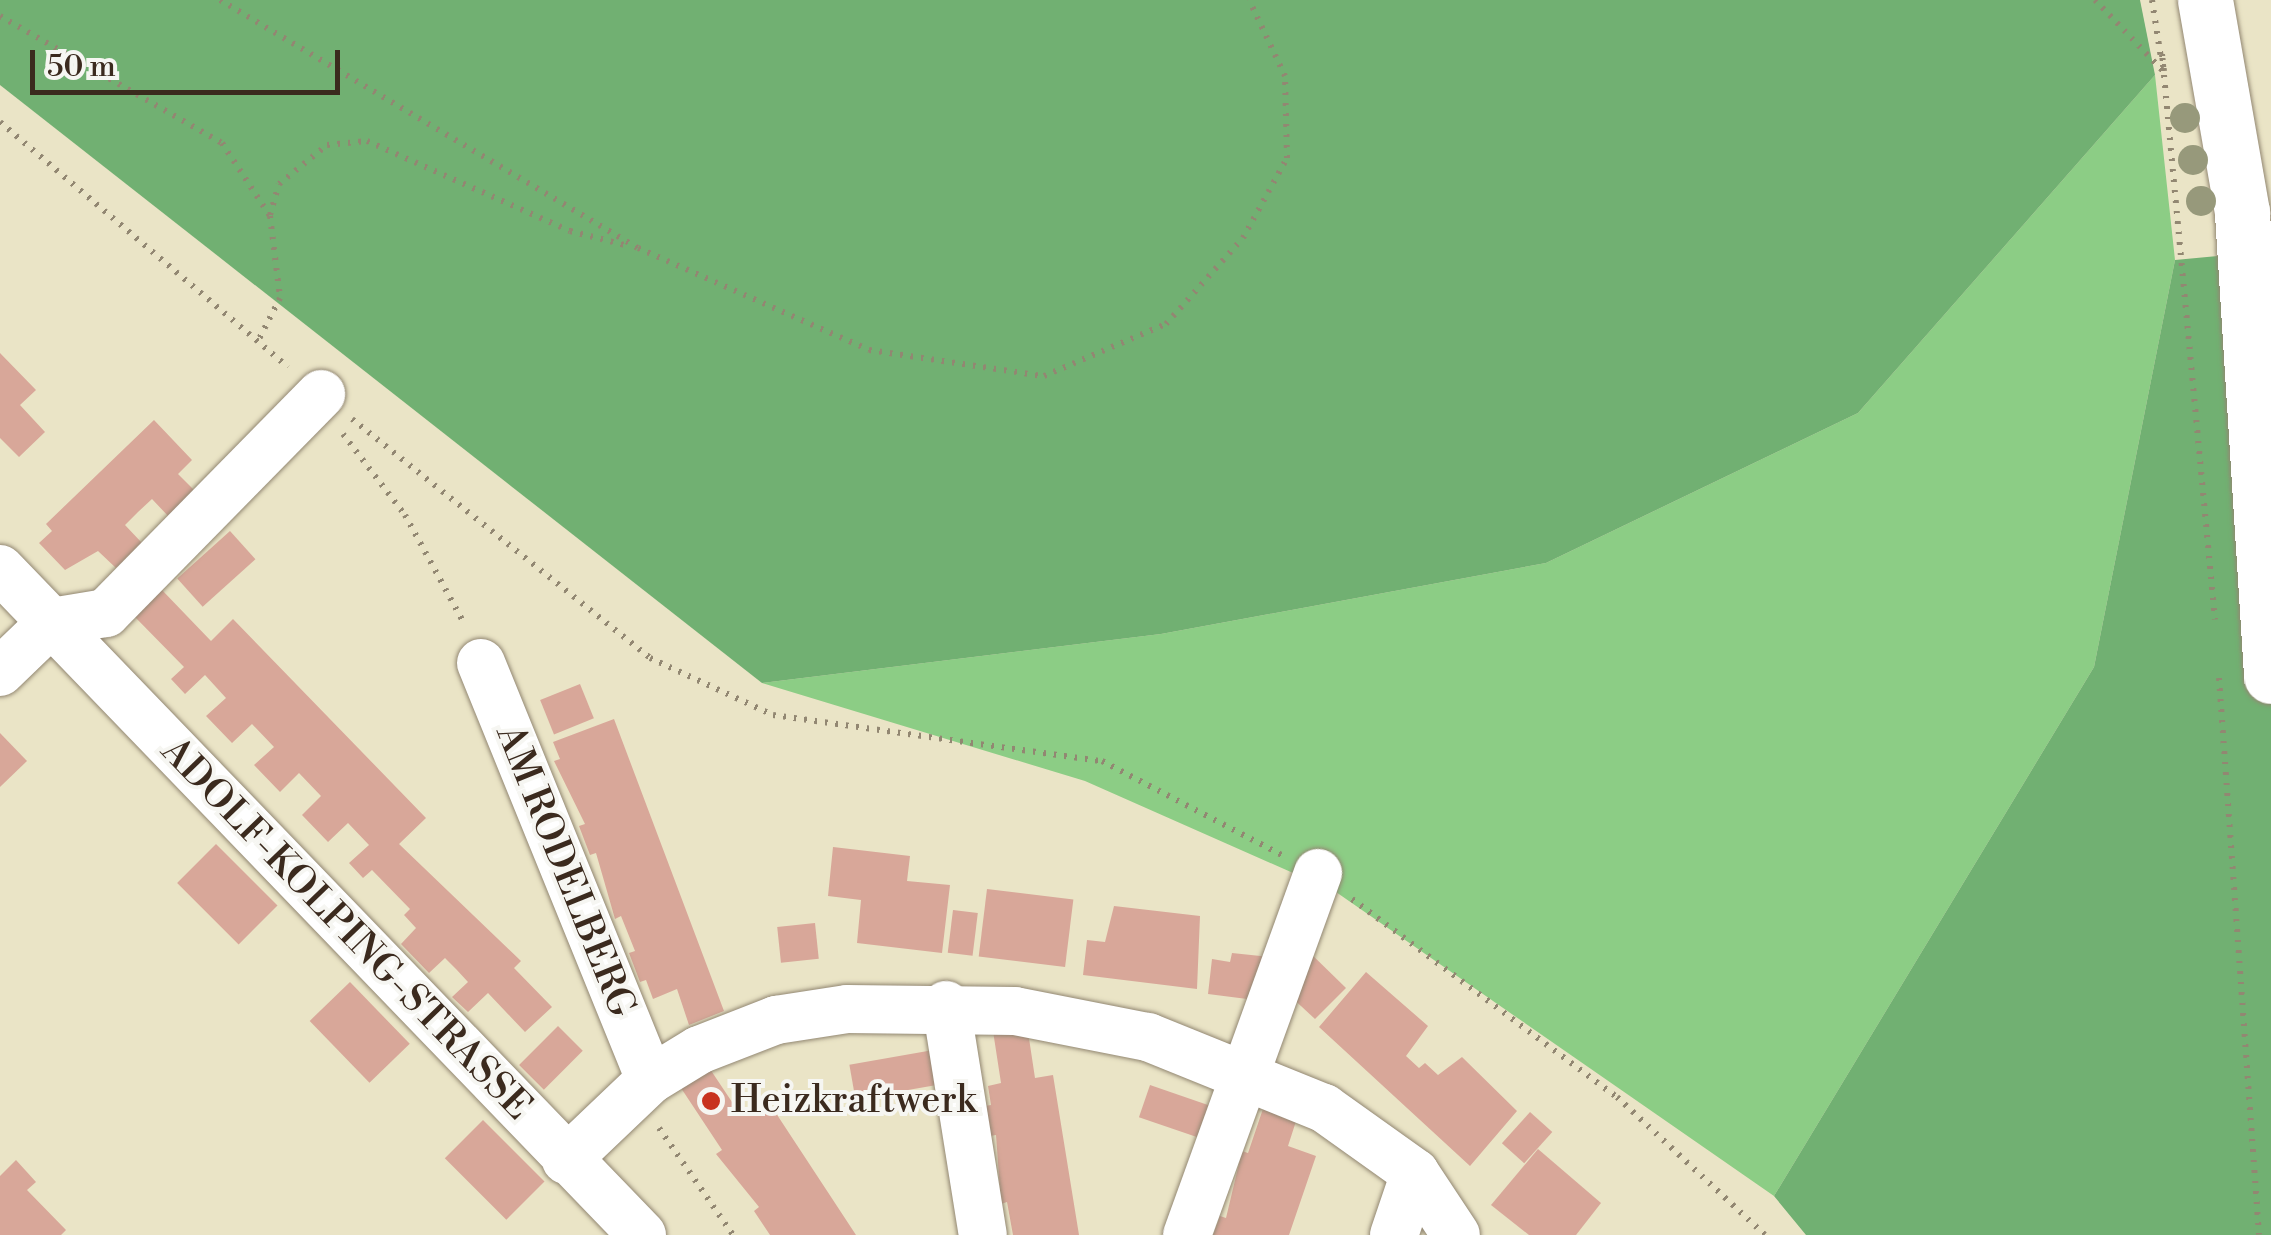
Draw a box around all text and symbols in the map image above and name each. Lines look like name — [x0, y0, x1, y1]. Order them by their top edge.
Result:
scale bar — [35, 30, 345, 92]
text: 50 m — [47, 48, 116, 86]
street label: AM RODELBERG — [486, 718, 644, 1024]
street label: ADOLF-KOLPING-STRASSE — [151, 729, 541, 1129]
place label: Heizkraftwerk — [731, 1078, 976, 1124]
marker: Heizkraftwerk — [700, 1090, 722, 1112]

